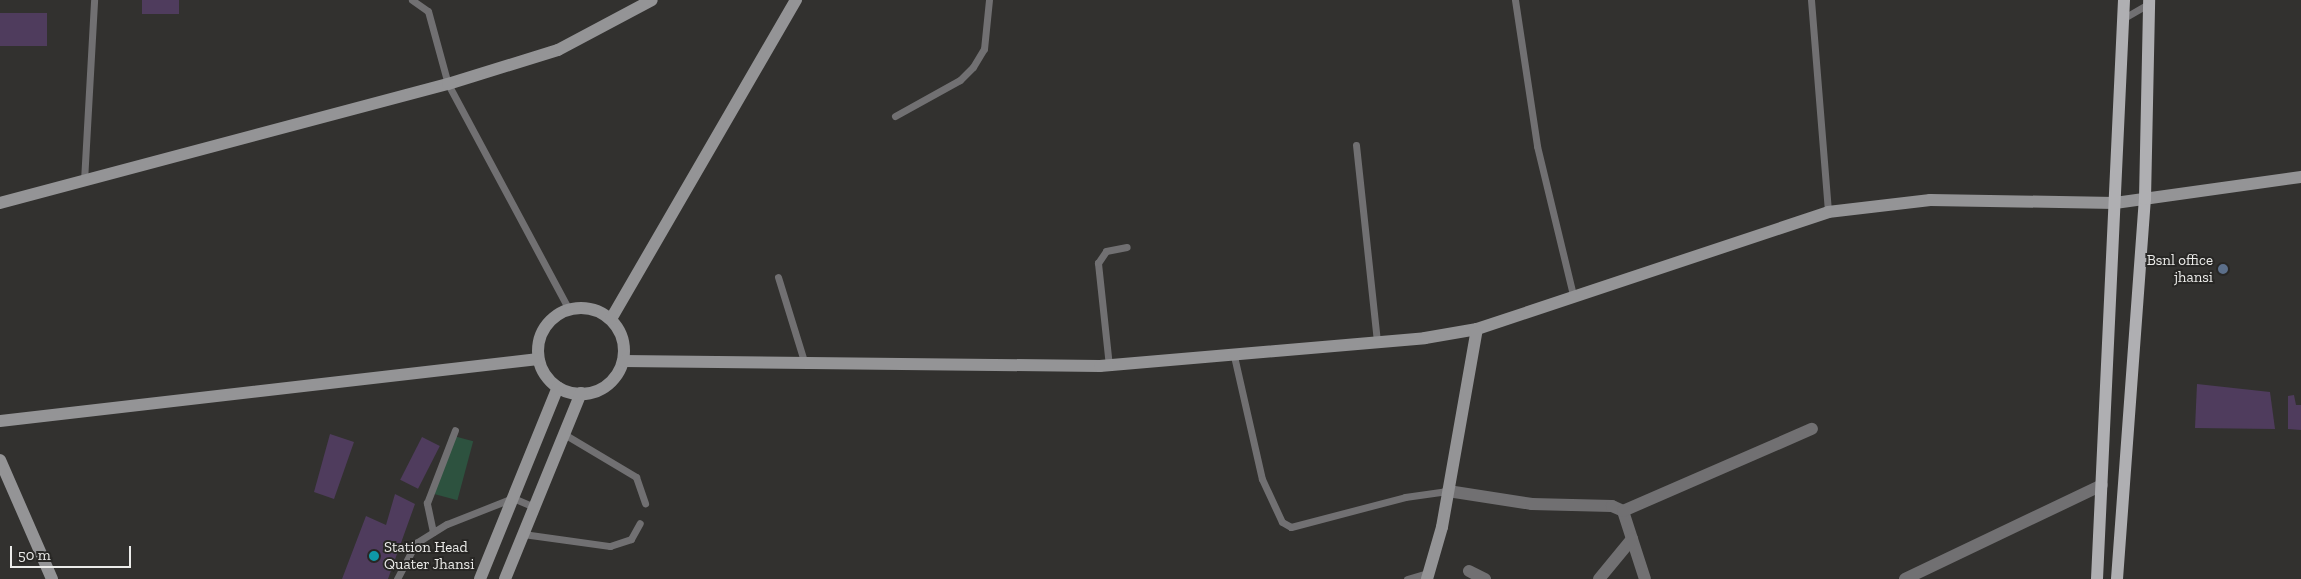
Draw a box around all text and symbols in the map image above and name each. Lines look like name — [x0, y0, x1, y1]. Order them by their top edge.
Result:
place label: Bsnl office jhansi — [2147, 251, 2213, 286]
marker: Bsnl office jhansi — [2217, 263, 2229, 275]
scale bar — [12, 536, 134, 568]
place label: Station Head Quater Jhansi — [384, 538, 475, 573]
text: 50 m — [18, 546, 51, 564]
marker: Station Head Quater Jhansi — [368, 550, 380, 562]

